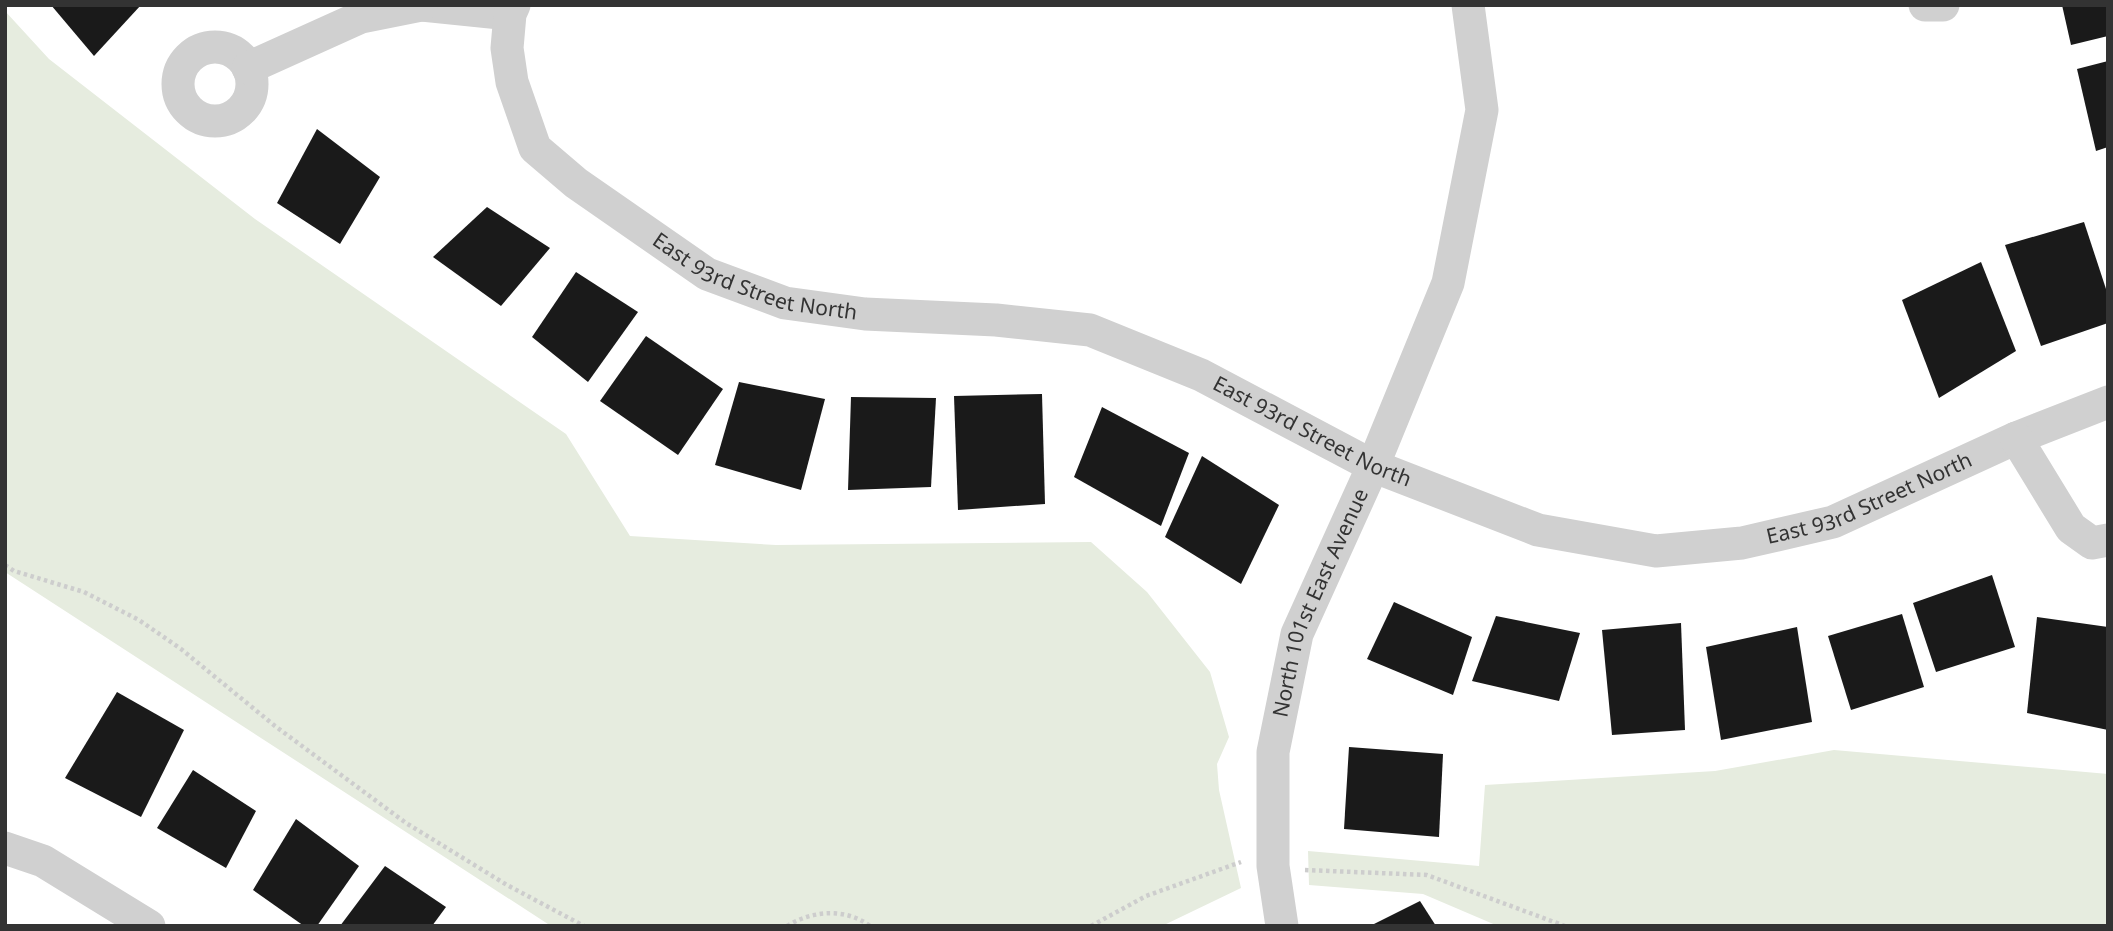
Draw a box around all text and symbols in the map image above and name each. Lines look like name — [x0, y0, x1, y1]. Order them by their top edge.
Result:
street label: East 93rd Street North — [648, 226, 859, 326]
street label: East 93rd Street North — [1208, 369, 1416, 493]
street label: East 93rd Street North — [1763, 445, 1976, 550]
street label: North 101st East Avenue — [1265, 484, 1374, 719]

